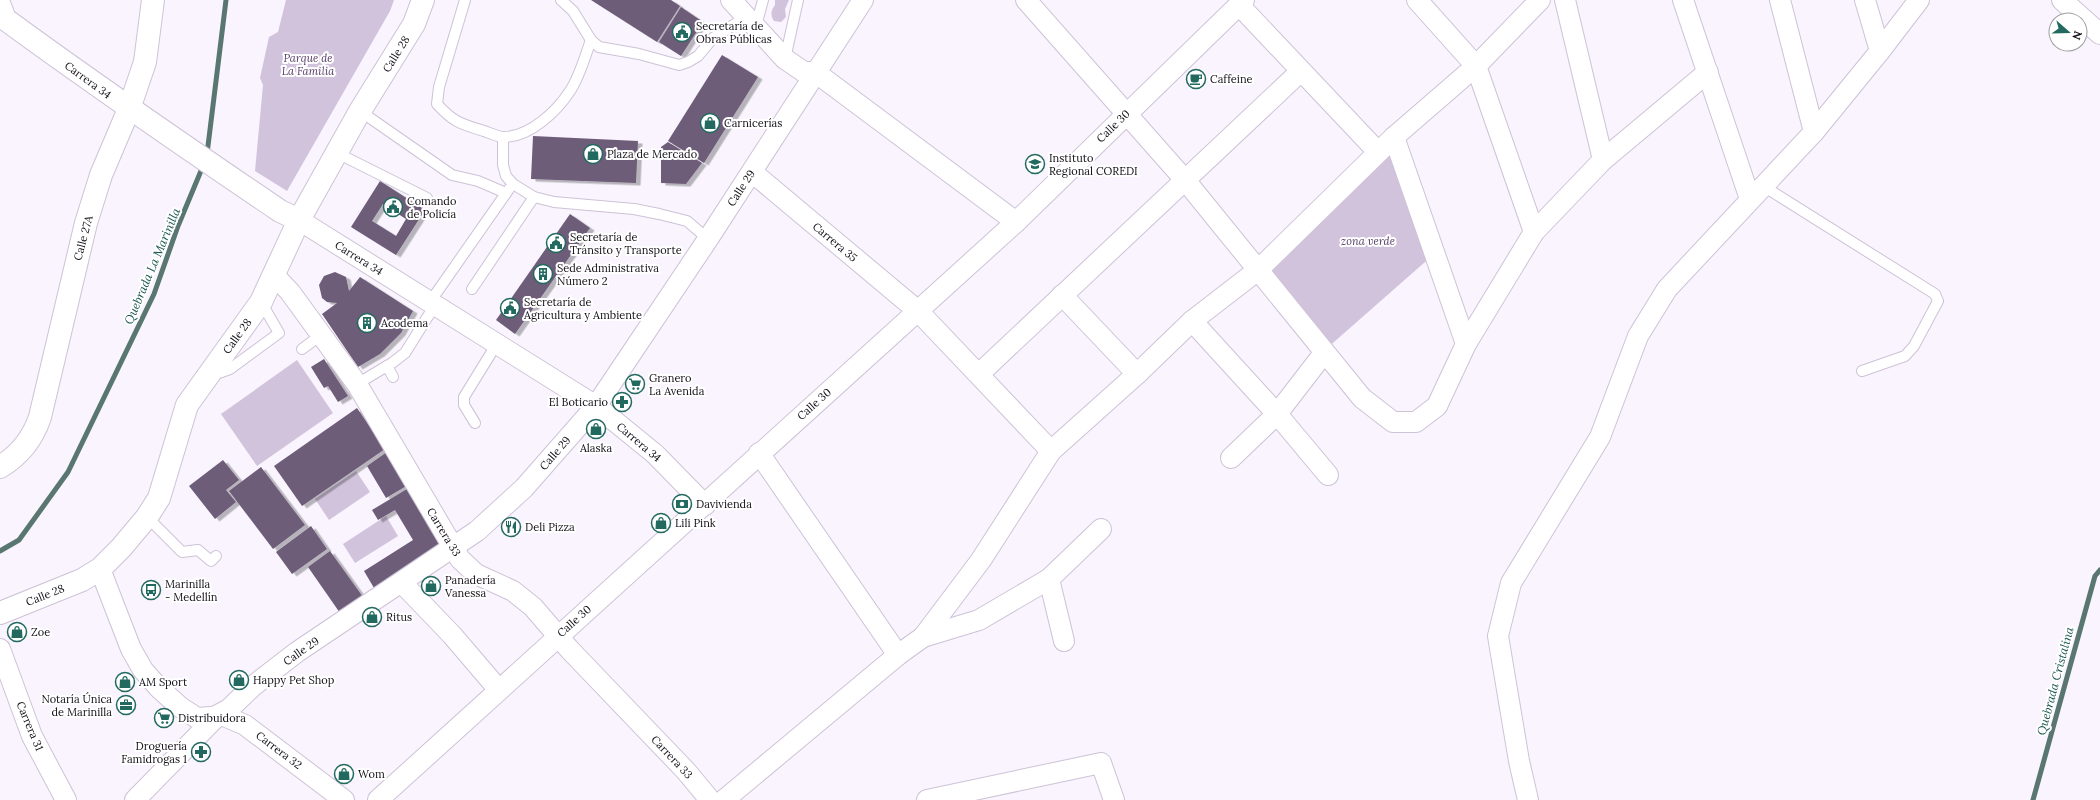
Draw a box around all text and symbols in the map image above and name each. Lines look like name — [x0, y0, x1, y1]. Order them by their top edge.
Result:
north arrow — [2048, 12, 2088, 52]
place label: Secretaría de Obras Públicas — [696, 19, 772, 46]
public building icon: Secretaría de Obras Públicas — [671, 21, 693, 43]
text: N — [2069, 29, 2085, 42]
street label: Calle 28 — [379, 33, 413, 75]
park label: Parque de La Familia — [282, 51, 335, 78]
street label: Carrera 34 — [62, 58, 114, 102]
cafe icon: Caffeine — [1185, 68, 1207, 90]
place label: Caffeine — [1210, 72, 1253, 86]
street label: Calle 30 — [1093, 107, 1133, 145]
shop icon: Carnicerías — [699, 112, 721, 134]
place label: Carnicerías — [724, 116, 782, 130]
shop icon: Plaza de Mercado — [582, 143, 604, 165]
place label: Plaza de Mercado — [607, 147, 697, 161]
place label: Instituto Regional COREDI — [1049, 151, 1138, 178]
school or university icon: Instituto Regional COREDI — [1024, 153, 1046, 175]
street label: Calle 29 — [724, 167, 758, 209]
place label: Comando de Policía — [407, 194, 456, 221]
public building icon: Comando de Policía — [382, 196, 404, 218]
water label: Quebrada La Marinilla — [121, 205, 183, 326]
street label: Calle 27A — [70, 213, 96, 262]
street label: Carrera 35 — [810, 219, 860, 265]
place label: Secretaría de Tránsito y Transporte — [570, 230, 682, 257]
public building icon: Secretaría de Tránsito y Transporte — [545, 232, 567, 254]
park label: zona verde — [1341, 234, 1395, 248]
street label: Carrera 34 — [332, 238, 386, 278]
place label: Sede Administrativa Número 2 — [557, 261, 659, 288]
building icon: Sede Administrativa Número 2 — [532, 263, 554, 285]
place label: Secretaría de Agricultura y Ambiente — [523, 295, 642, 322]
public building icon: Secretaría de Agricultura y Ambiente — [499, 297, 521, 319]
building icon: Acodema — [356, 312, 378, 334]
street label: Calle 28 — [219, 316, 255, 356]
place label: Acodema — [380, 316, 428, 330]
place label: Granero La Avenida — [649, 371, 705, 398]
supermarket icon: Granero La Avenida — [624, 373, 646, 395]
street label: Calle 30 — [794, 385, 834, 423]
pharmacy icon: El Boticario — [611, 391, 633, 413]
place label: El Boticario — [549, 395, 608, 409]
shop icon: Alaska — [585, 418, 607, 440]
street label: Carrera 34 — [614, 419, 664, 465]
street label: Calle 29 — [536, 433, 574, 473]
place label: Alaska — [579, 441, 612, 455]
bank icon: Davivienda — [671, 493, 693, 515]
place label: Davivienda — [696, 497, 752, 511]
street label: Carrera 33 — [424, 505, 464, 559]
shop icon: Lili Pink — [650, 512, 672, 534]
restaurant icon: Deli Pizza — [500, 516, 522, 538]
place label: Lili Pink — [675, 516, 716, 530]
place label: Deli Pizza — [525, 520, 575, 534]
place label: Panadería Vanessa — [444, 573, 496, 600]
shop icon: Panadería Vanessa — [420, 575, 442, 597]
place label: Marinilla - Medellín — [165, 577, 218, 604]
bus stop icon: Marinilla - Medellín — [140, 579, 162, 601]
street label: Calle 28 — [24, 581, 66, 609]
street label: Calle 30 — [554, 602, 594, 640]
shop icon: Ritus — [361, 606, 383, 628]
place label: Ritus — [386, 610, 412, 624]
shop icon: Zoe — [6, 621, 28, 643]
place label: Zoe — [31, 625, 50, 639]
water label: Quebrada Cristalina — [2033, 625, 2077, 737]
street label: Calle 29 — [280, 634, 322, 668]
shop icon: Happy Pet Shop — [228, 669, 250, 691]
shop icon: AM Sport — [114, 671, 136, 693]
place label: Happy Pet Shop — [253, 673, 335, 687]
place label: AM Sport — [138, 675, 188, 689]
place label: Notaría Única de Marinilla — [41, 692, 112, 719]
office icon: Notaría Única de Marinilla — [115, 694, 137, 716]
street label: Carrera 31 — [13, 699, 47, 753]
supermarket icon: Distribuidora — [153, 707, 175, 729]
place label: Distribuidora — [178, 711, 246, 725]
street label: Carrera 32 — [253, 728, 305, 772]
street label: Carrera 33 — [648, 732, 696, 782]
place label: Droguería Famidrogas 1 — [121, 739, 187, 766]
pharmacy icon: Droguería Famidrogas 1 — [190, 741, 212, 763]
shop icon: Wom — [333, 763, 355, 785]
place label: Wom — [358, 767, 385, 781]

